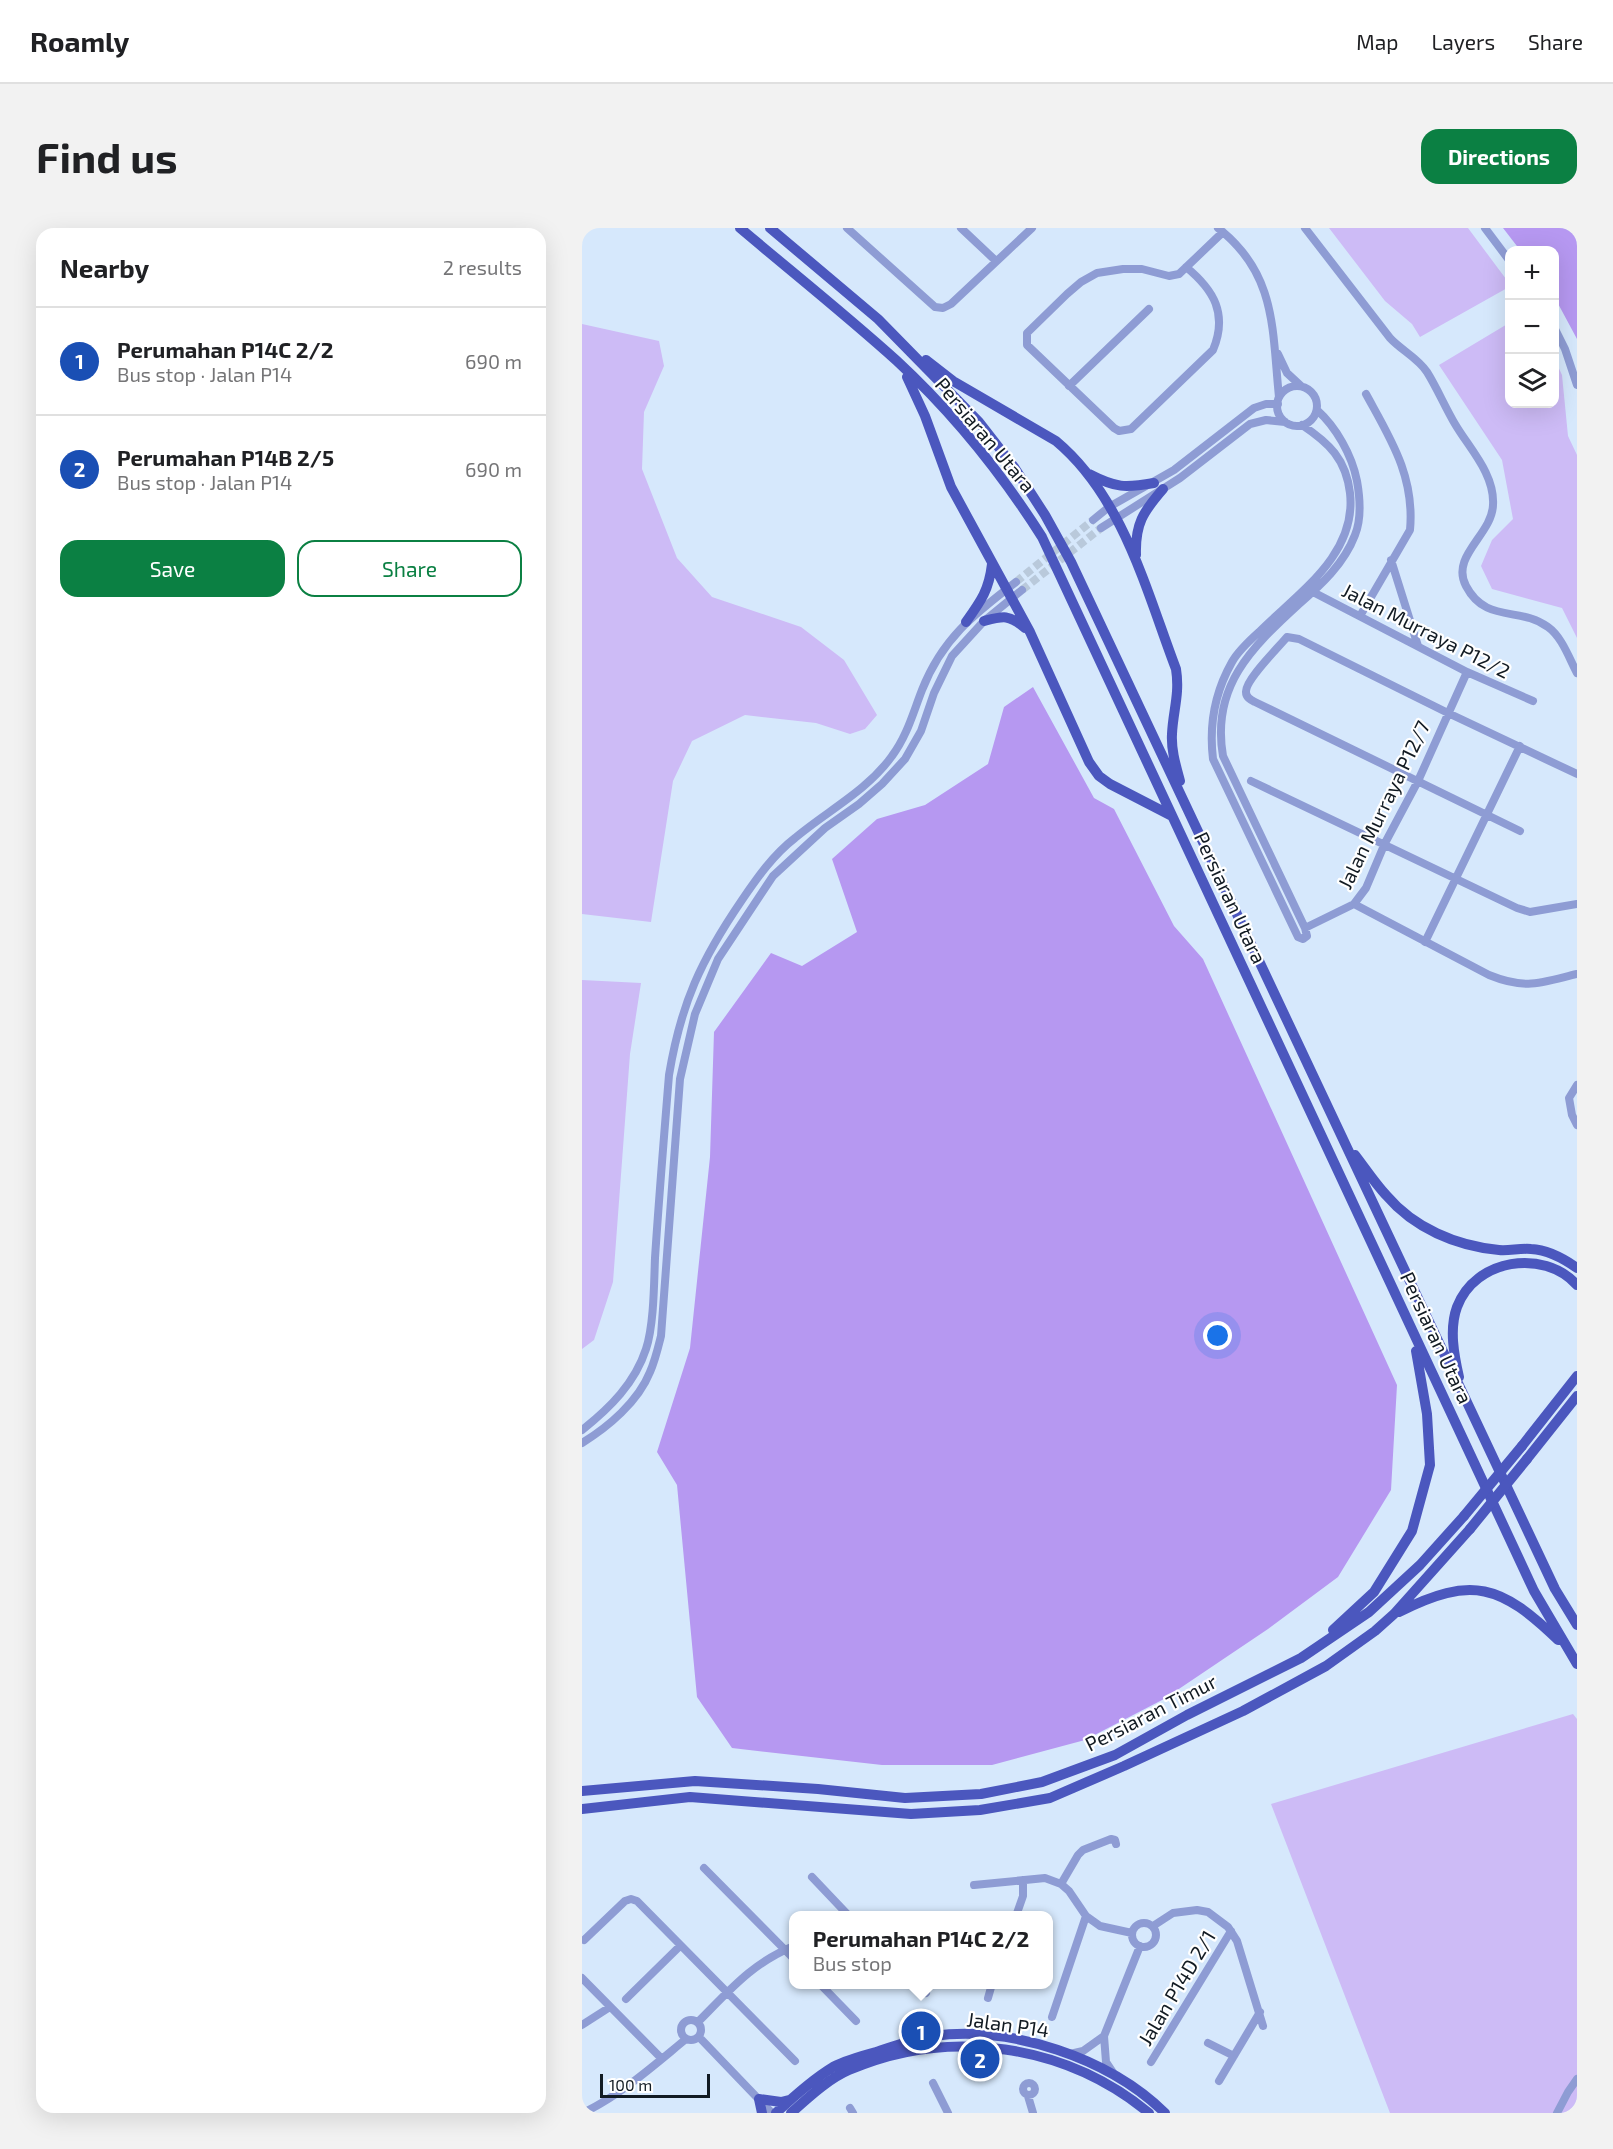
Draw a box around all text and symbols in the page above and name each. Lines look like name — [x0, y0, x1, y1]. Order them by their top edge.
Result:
text: Roamly — [30, 24, 129, 58]
text: Map — [1356, 29, 1398, 54]
text: Layers — [1431, 29, 1495, 54]
text: Share — [1528, 29, 1583, 54]
button: Directions — [1421, 129, 1577, 184]
text: Find us — [36, 131, 178, 181]
map controls — [1505, 246, 1559, 408]
button: + — [1505, 246, 1559, 300]
text: Nearby — [60, 252, 149, 283]
text: 2 results — [443, 255, 522, 279]
button: − — [1505, 300, 1559, 354]
text: Perumahan P14C 2/2 — [117, 336, 334, 362]
text: 1 — [75, 349, 84, 373]
text: 690 m — [465, 349, 522, 373]
button: layers — [1505, 354, 1559, 408]
text: Bus stop · Jalan P14 — [117, 362, 292, 386]
street label: Persiaran Utara — [931, 372, 1041, 497]
text: Perumahan P14B 2/5 — [117, 444, 334, 470]
text: 2 — [74, 457, 85, 481]
text: 690 m — [465, 457, 522, 481]
text: Bus stop · Jalan P14 — [117, 470, 292, 494]
button: Save — [60, 540, 285, 597]
button: Share — [297, 540, 522, 597]
street label: Jalan Murraya P12/2 — [1338, 577, 1514, 683]
street label: Jalan Murraya P12/7 — [1332, 716, 1434, 893]
street label: Persiaran Utara — [1190, 828, 1272, 967]
street label: Persiaran Utara — [1396, 1268, 1478, 1407]
your location — [1203, 1321, 1232, 1350]
street label: Persiaran Timur — [1081, 1669, 1220, 1756]
popup — [789, 1911, 1053, 1989]
text: Perumahan P14C 2/2 — [813, 1925, 1029, 1951]
street label: Jalan P14D 2/1 — [1132, 1926, 1220, 2049]
text: Bus stop — [813, 1951, 892, 1975]
street label: Jalan P14 — [965, 2006, 1051, 2042]
pin: 1 — [902, 2008, 940, 2054]
pin: 2 — [960, 2036, 1000, 2082]
scale bar — [600, 2071, 710, 2098]
text: 100 m — [609, 2075, 652, 2094]

